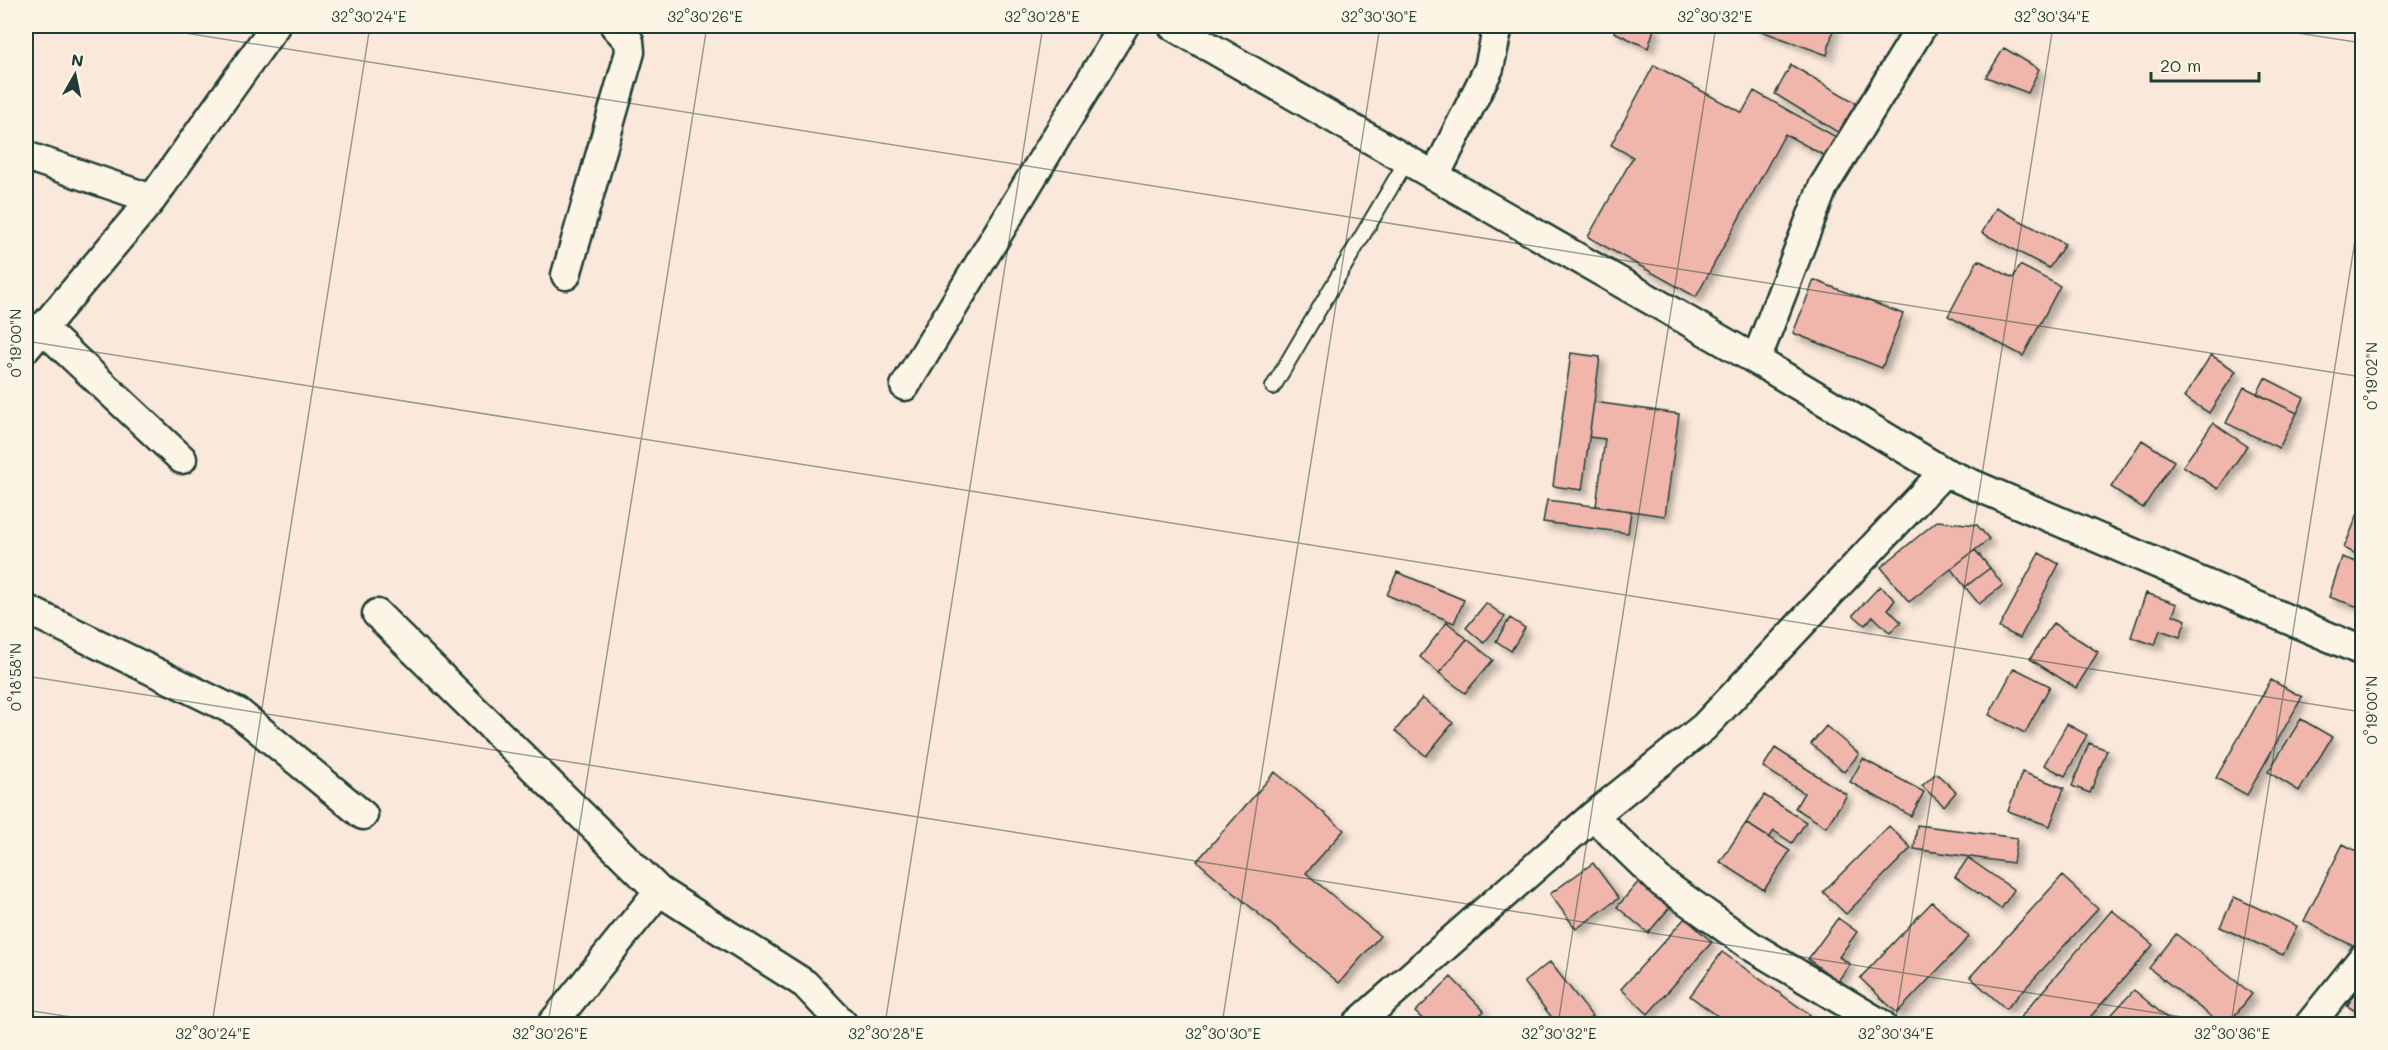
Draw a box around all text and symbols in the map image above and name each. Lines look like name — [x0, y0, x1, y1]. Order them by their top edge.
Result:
text: 32°30'24"E — [331, 6, 407, 26]
text: 32°30'26"E — [667, 6, 743, 26]
text: 32°30'28"E — [1004, 6, 1080, 26]
text: 32°30'30"E — [1341, 6, 1418, 26]
text: 32°30'32"E — [1677, 6, 1753, 26]
text: 32°30'34"E — [2014, 6, 2090, 26]
north arrow — [45, 45, 105, 105]
scale bar — [2151, 45, 2259, 83]
text: N — [70, 48, 85, 71]
text: 20 m — [2160, 53, 2201, 77]
text: 0°19'00"N — [5, 309, 25, 377]
text: 0°19'02"N — [2361, 342, 2381, 410]
text: 0°18'58"N — [5, 643, 25, 711]
text: 0°19'00"N — [2361, 676, 2381, 744]
text: 32°30'24"E — [175, 1023, 251, 1043]
text: 32°30'26"E — [512, 1023, 588, 1043]
text: 32°30'28"E — [848, 1023, 924, 1043]
text: 32°30'30"E — [1185, 1023, 1262, 1043]
text: 32°30'32"E — [1521, 1023, 1597, 1043]
text: 32°30'34"E — [1858, 1023, 1934, 1043]
text: 32°30'36"E — [2194, 1023, 2270, 1043]

